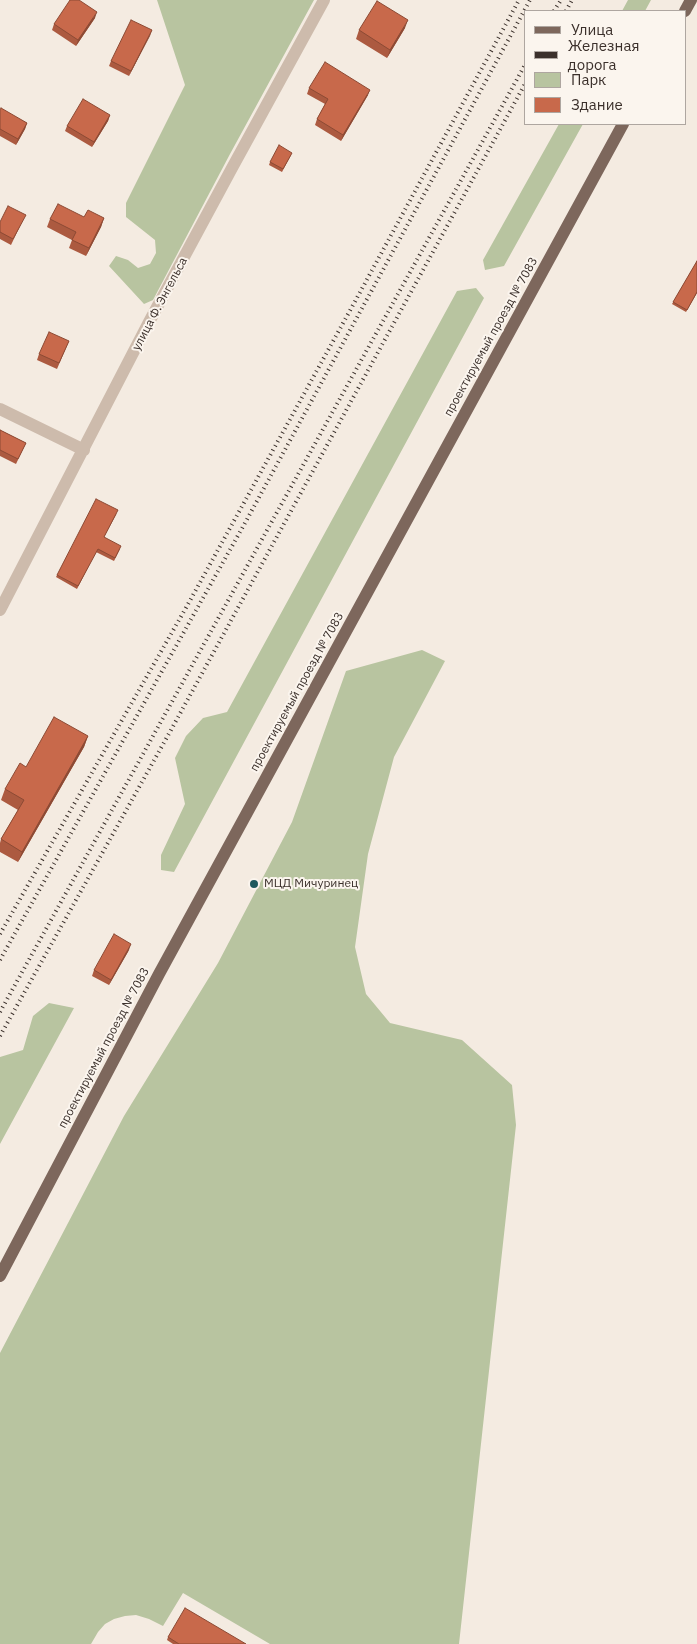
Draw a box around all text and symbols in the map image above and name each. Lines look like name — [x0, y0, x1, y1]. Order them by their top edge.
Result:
legend — [524, 10, 687, 125]
text: Улица — [571, 20, 613, 39]
text: Железная дорога — [568, 36, 639, 74]
text: Парк — [571, 70, 606, 89]
text: Здание — [571, 95, 623, 114]
street label: улица Ф. Энгельса — [129, 255, 191, 353]
street label: проектируемый проезд № 7083 — [441, 255, 541, 419]
street label: проектируемый проезд № 7083 — [247, 610, 347, 774]
place label: МЦД Мичуринец — [264, 877, 358, 891]
marker: МЦД Мичуринец — [248, 878, 260, 890]
street label: проектируемый проезд № 7083 — [55, 965, 153, 1131]

